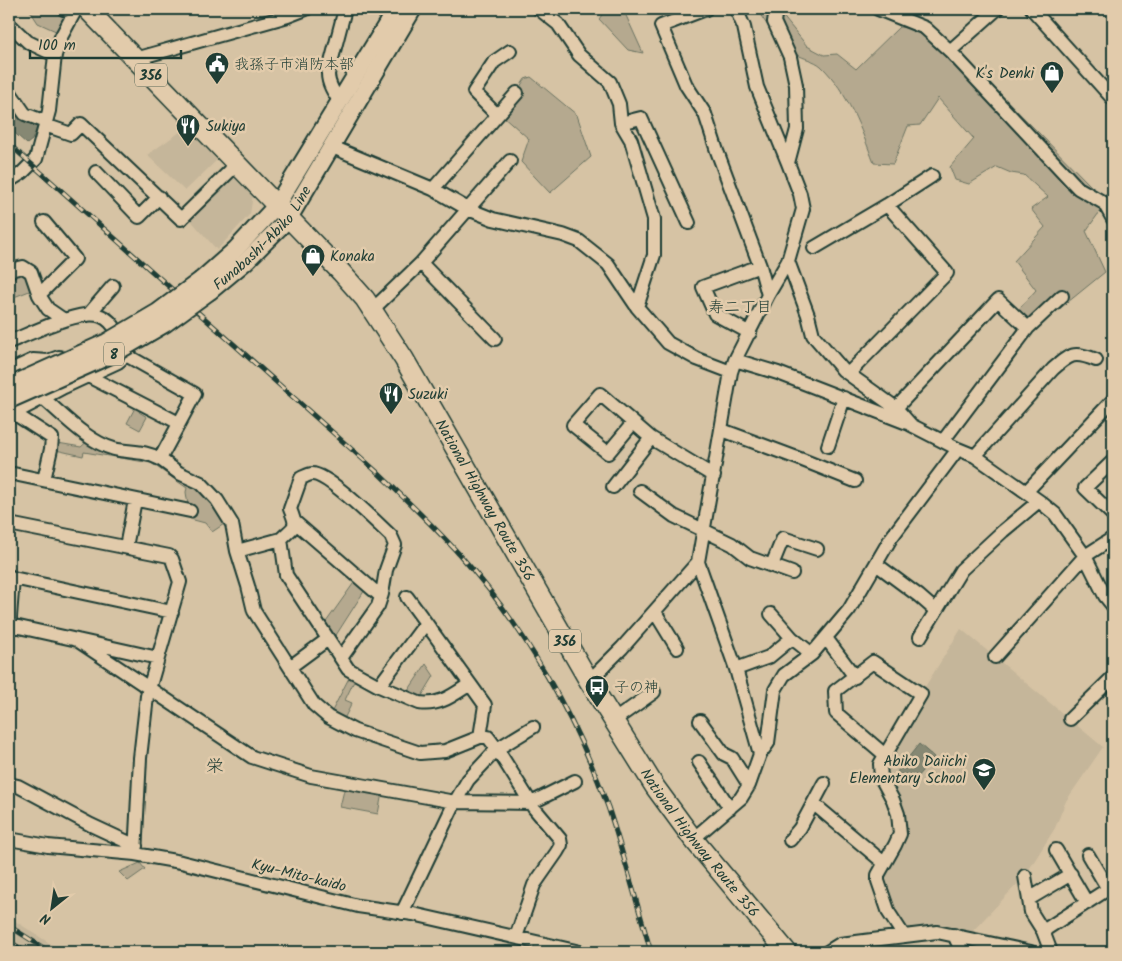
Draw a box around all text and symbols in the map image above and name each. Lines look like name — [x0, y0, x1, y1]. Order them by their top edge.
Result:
scale bar — [30, 28, 181, 60]
text: 100 m — [38, 34, 76, 58]
public building icon: 我孫子市消防本部 — [204, 51, 230, 85]
place label: 我孫子市消防本部 — [234, 53, 354, 77]
shop icon: K's Denki — [1039, 60, 1065, 94]
place label: K's Denki — [976, 62, 1035, 86]
road number: 356 — [135, 64, 167, 86]
restaurant icon: Sukiya — [175, 113, 201, 147]
place label: Sukiya — [206, 115, 246, 139]
street label: Funabashi-Abiko Line — [208, 181, 319, 297]
shop icon: Konaka — [300, 243, 326, 277]
place label: Konaka — [330, 245, 375, 269]
district label: 寿二丁目 — [708, 295, 772, 320]
road number: 8 — [104, 342, 124, 366]
restaurant icon: Suzuki — [378, 381, 404, 415]
place label: Suzuki — [408, 383, 449, 407]
street label: National Highway Route 356 — [428, 415, 540, 586]
road number: 356 — [549, 630, 581, 652]
bus stop icon: 子の神 — [584, 674, 610, 708]
place label: 子の神 — [614, 676, 659, 700]
place label: Abiko Daiichi Elementary School — [849, 750, 967, 791]
district label: 栄 — [206, 753, 224, 782]
school or university icon: Abiko Daiichi Elementary School — [971, 757, 997, 791]
street label: National Highway Route 356 — [633, 764, 765, 923]
street label: Kyu-Mito-kaido — [249, 853, 349, 899]
north arrow — [28, 884, 78, 934]
text: N — [37, 907, 55, 930]

